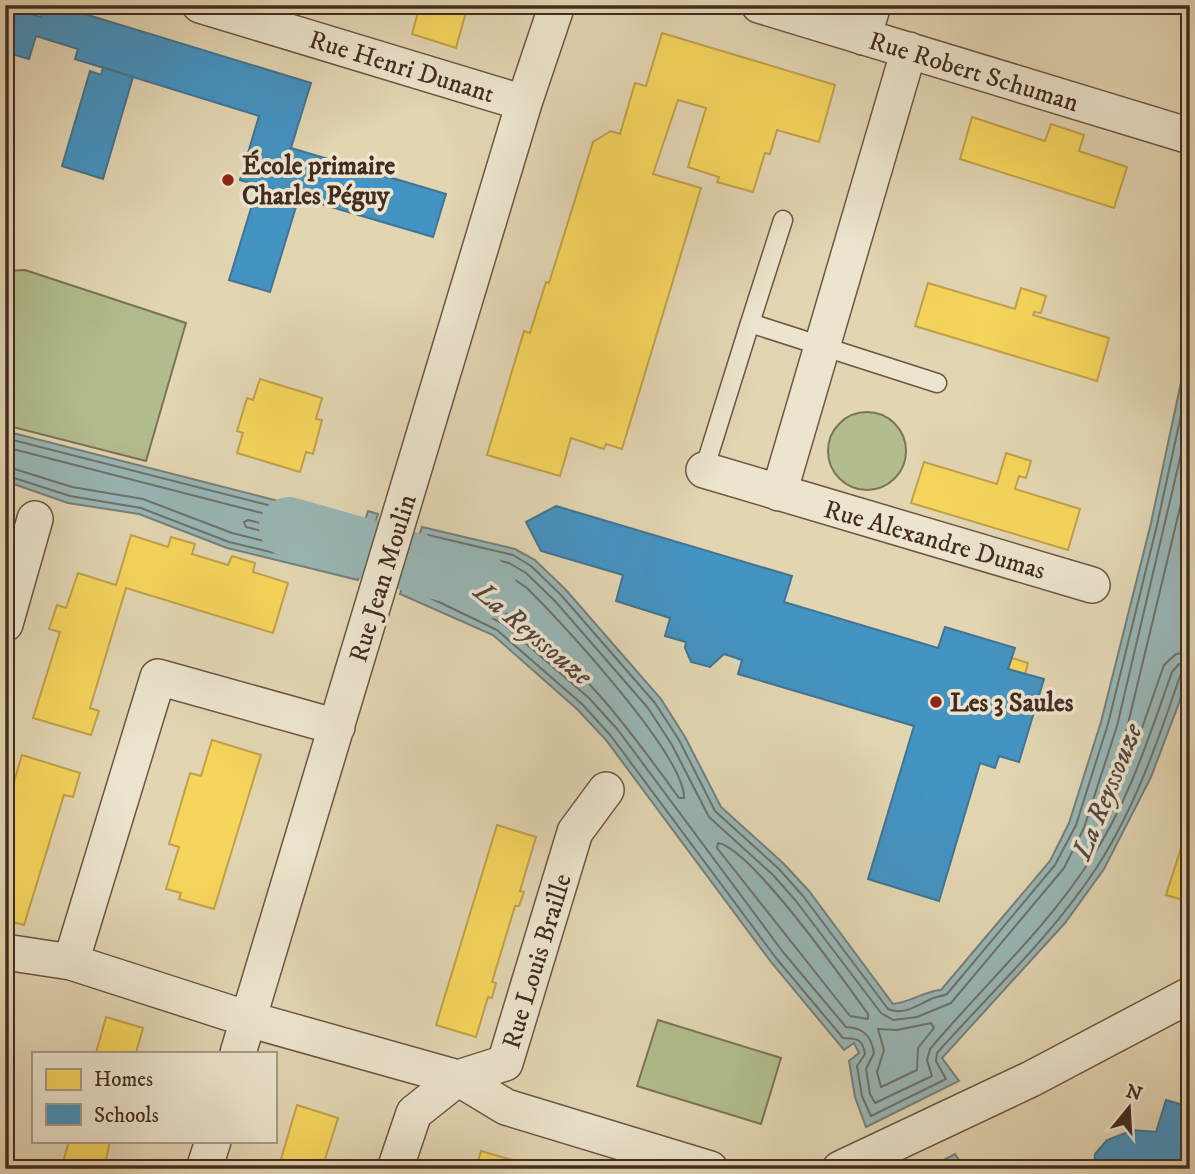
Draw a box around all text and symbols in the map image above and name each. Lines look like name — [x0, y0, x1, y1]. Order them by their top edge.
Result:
street label: Rue Henri Dunant — [305, 24, 498, 111]
street label: Rue Robert Schuman — [865, 25, 1083, 120]
place label: École primaire Charles Péguy — [242, 149, 395, 213]
marker: École primaire Charles Péguy — [220, 172, 236, 188]
street label: Rue Jean Moulin — [342, 490, 425, 666]
street label: Rue Alexandre Dumas — [820, 493, 1049, 588]
water label: La Reyssouze — [465, 573, 600, 695]
place label: Les 3 Saules — [950, 687, 1074, 720]
marker: Les 3 Saules — [928, 694, 944, 710]
water label: La Reyssouze — [1064, 717, 1151, 866]
street label: Rue Louis Braille — [495, 870, 580, 1053]
legend — [32, 1052, 276, 1142]
text: Homes — [94, 1067, 153, 1093]
north arrow — [1094, 1072, 1164, 1142]
text: N — [1123, 1080, 1145, 1107]
text: Schools — [94, 1103, 159, 1129]

